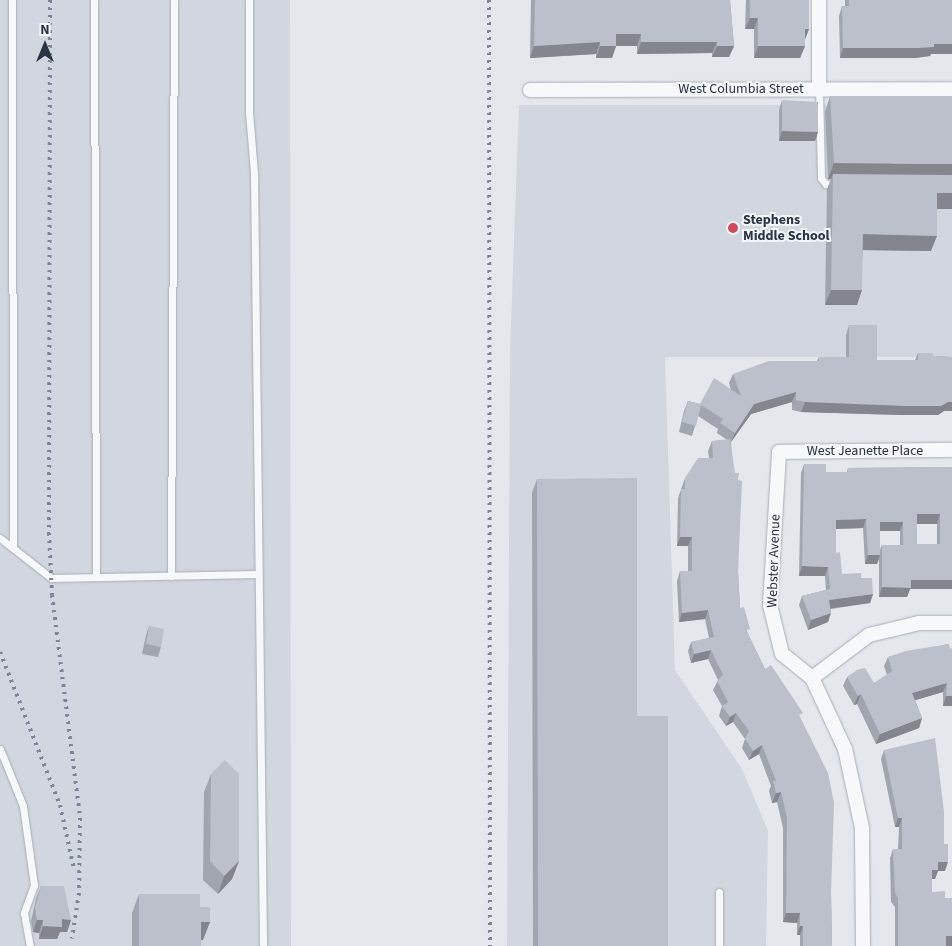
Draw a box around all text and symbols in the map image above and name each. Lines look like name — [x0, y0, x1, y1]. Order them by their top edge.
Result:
north arrow — [20, 20, 70, 70]
text: N — [40, 20, 50, 40]
street label: West Columbia Street — [678, 81, 804, 97]
place label: Stephens Middle School — [743, 212, 830, 244]
marker: Stephens Middle School — [727, 222, 739, 234]
street label: West Jeanette Place — [807, 443, 923, 459]
street label: Webster Avenue — [764, 514, 784, 608]

